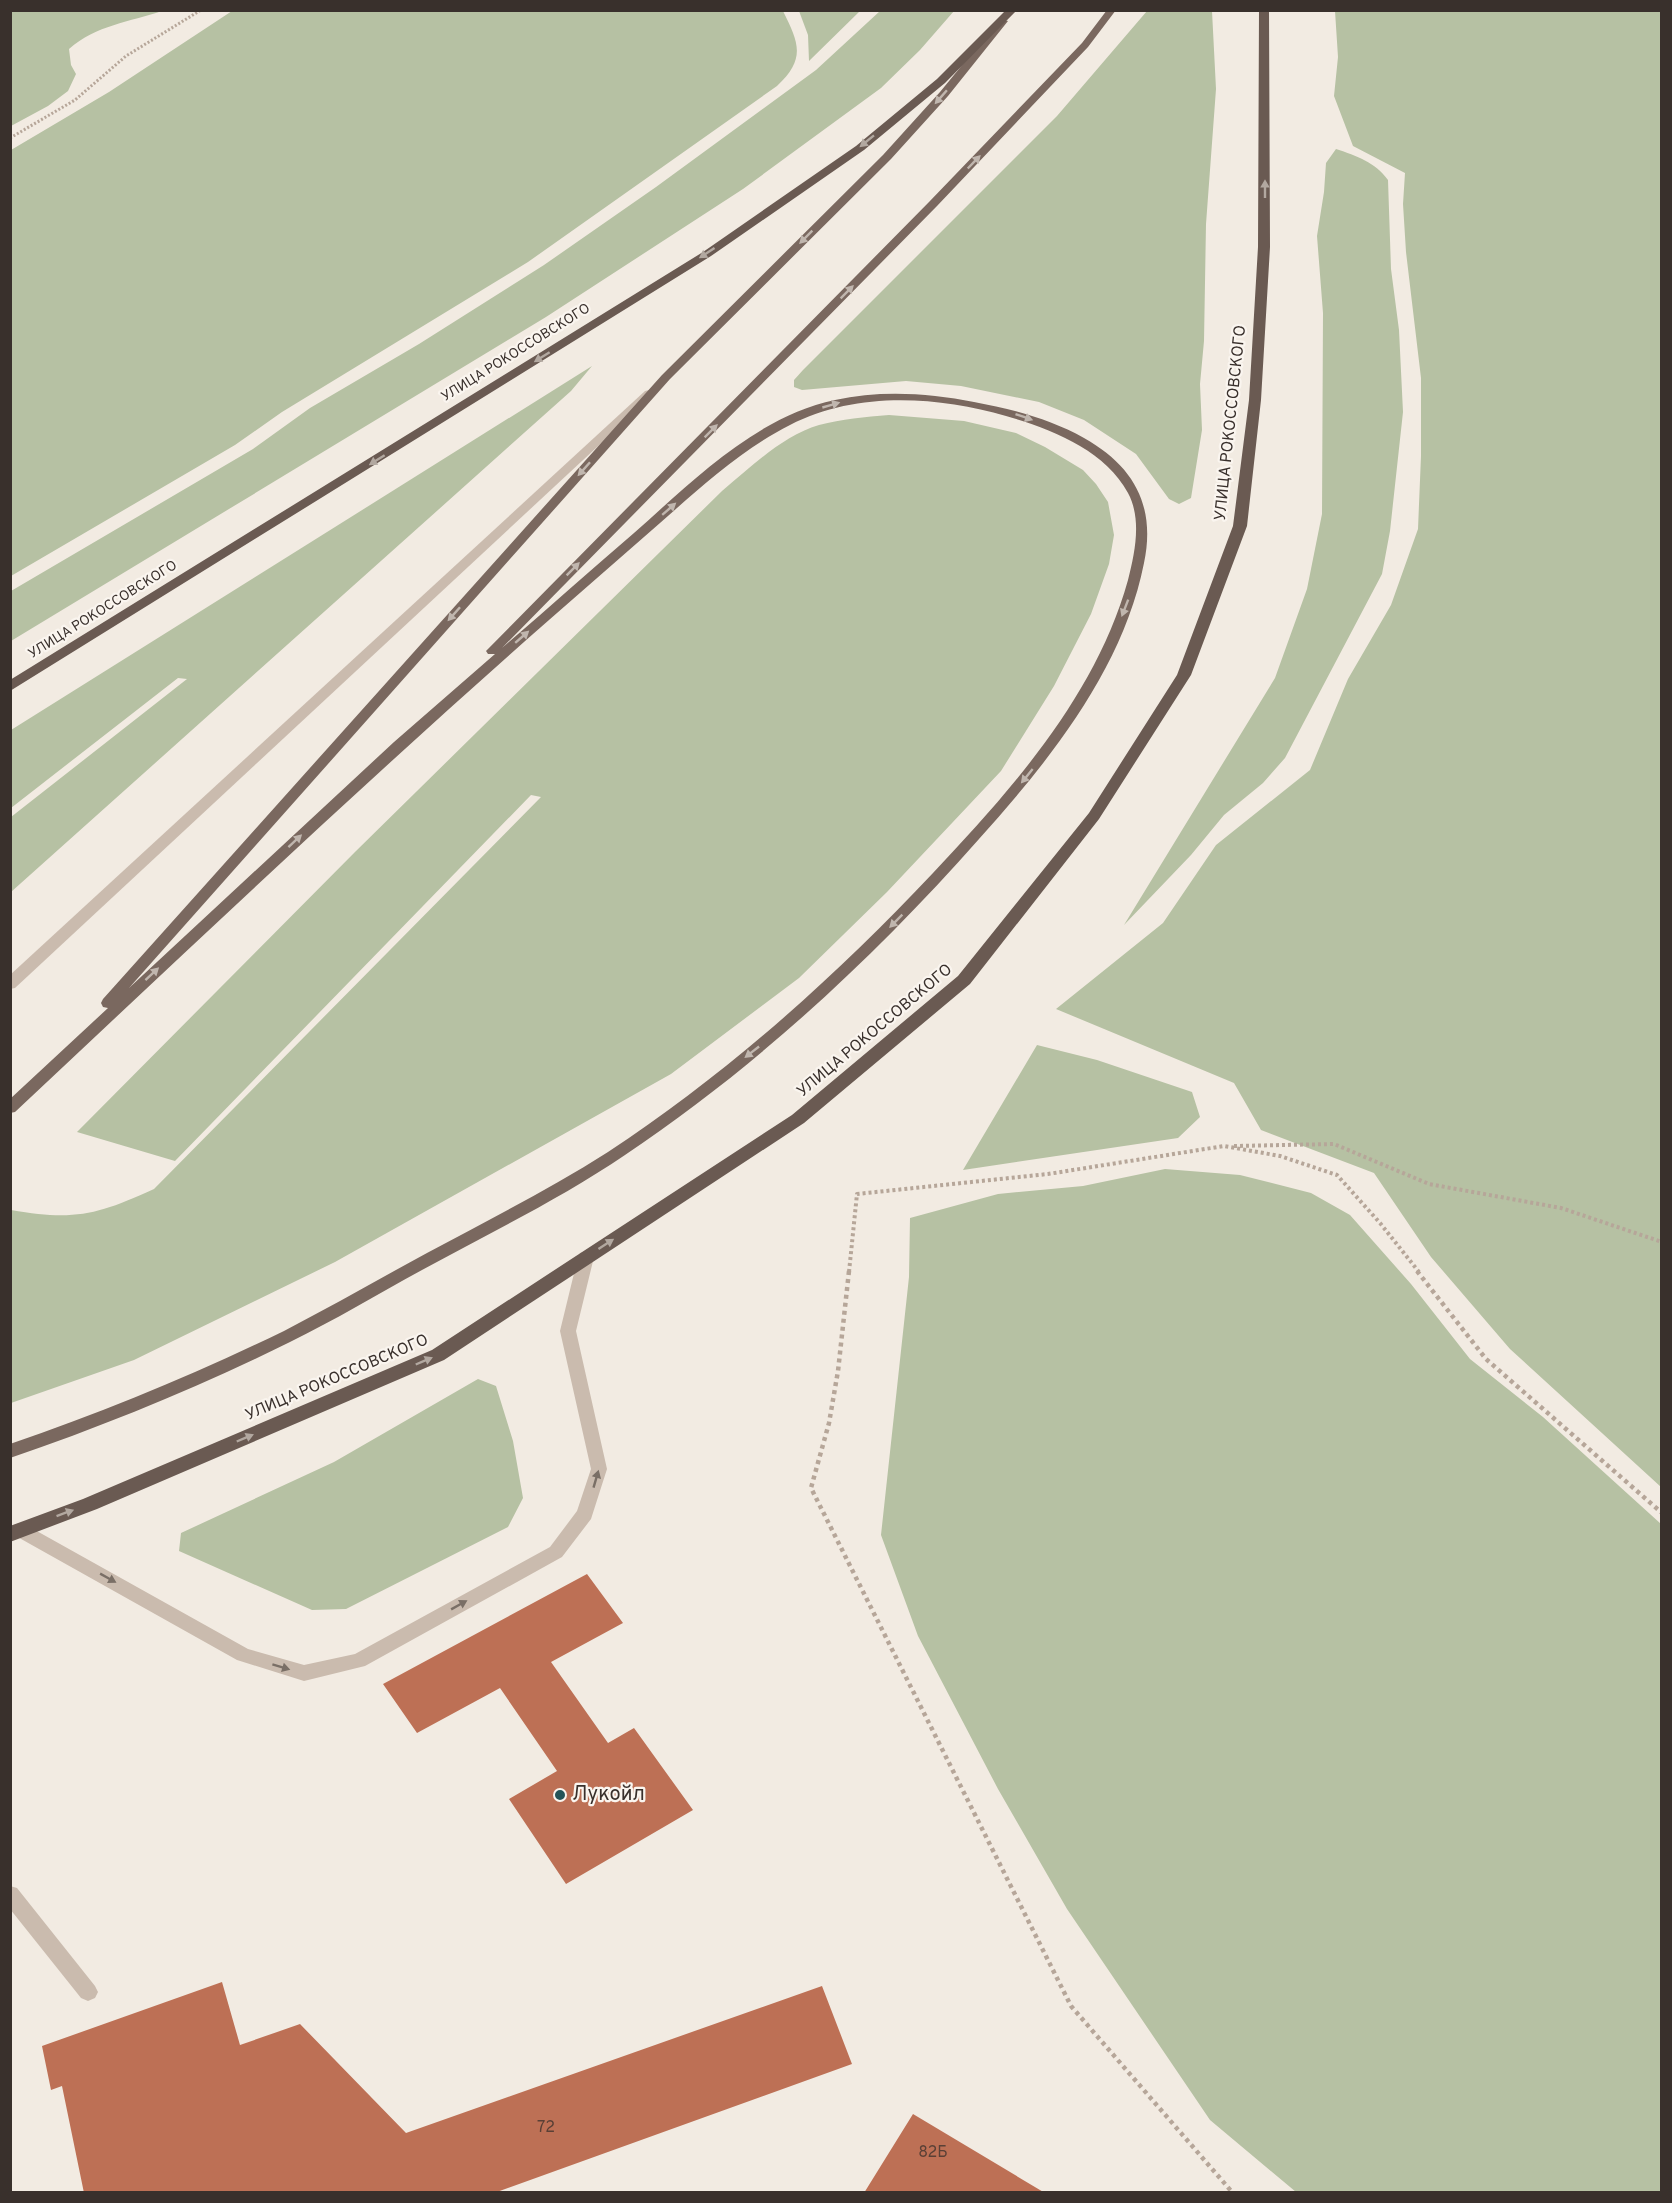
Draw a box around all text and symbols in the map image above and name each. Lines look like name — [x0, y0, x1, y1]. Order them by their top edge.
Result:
one-way arrow — [935, 89, 948, 105]
one-way arrow — [859, 135, 875, 148]
one-way arrow — [967, 155, 980, 170]
one-way arrow — [1260, 179, 1270, 198]
one-way arrow — [800, 230, 814, 244]
one-way arrow — [700, 247, 716, 259]
one-way arrow — [840, 285, 854, 299]
street label: УЛИЦА РОКОССОВСКОГО — [438, 300, 594, 406]
street label: УЛИЦА РОКОССОВСКОГО — [1211, 324, 1251, 522]
one-way arrow — [534, 351, 550, 362]
one-way arrow — [822, 400, 840, 409]
one-way arrow — [1015, 413, 1033, 423]
one-way arrow — [703, 424, 717, 438]
one-way arrow — [368, 454, 385, 465]
one-way arrow — [577, 461, 591, 476]
one-way arrow — [661, 502, 676, 515]
street label: УЛИЦА РОКОССОВСКОГО — [25, 557, 181, 663]
one-way arrow — [566, 563, 580, 577]
one-way arrow — [1120, 599, 1129, 617]
one-way arrow — [448, 606, 461, 621]
one-way arrow — [514, 631, 529, 644]
one-way arrow — [1020, 768, 1033, 784]
one-way arrow — [288, 834, 303, 848]
one-way arrow — [890, 913, 904, 927]
street label: УЛИЦА РОКОССОВСКОГО — [793, 960, 957, 1102]
one-way arrow — [145, 967, 159, 981]
one-way arrow — [745, 1045, 760, 1057]
one-way arrow — [598, 1239, 614, 1250]
street label: УЛИЦА РОКОССОВСКОГО — [242, 1330, 432, 1426]
one-way arrow — [416, 1356, 434, 1366]
one-way arrow — [236, 1433, 254, 1442]
one-way arrow — [592, 1470, 601, 1488]
one-way arrow — [57, 1508, 75, 1518]
one-way arrow — [100, 1573, 117, 1583]
one-way arrow — [451, 1600, 468, 1610]
one-way arrow — [272, 1663, 290, 1672]
place label: Лукойл — [572, 1782, 645, 1808]
marker: Лукойл — [553, 1788, 567, 1802]
house number: 72 — [537, 2118, 555, 2138]
house number: 82Б — [918, 2143, 948, 2163]

